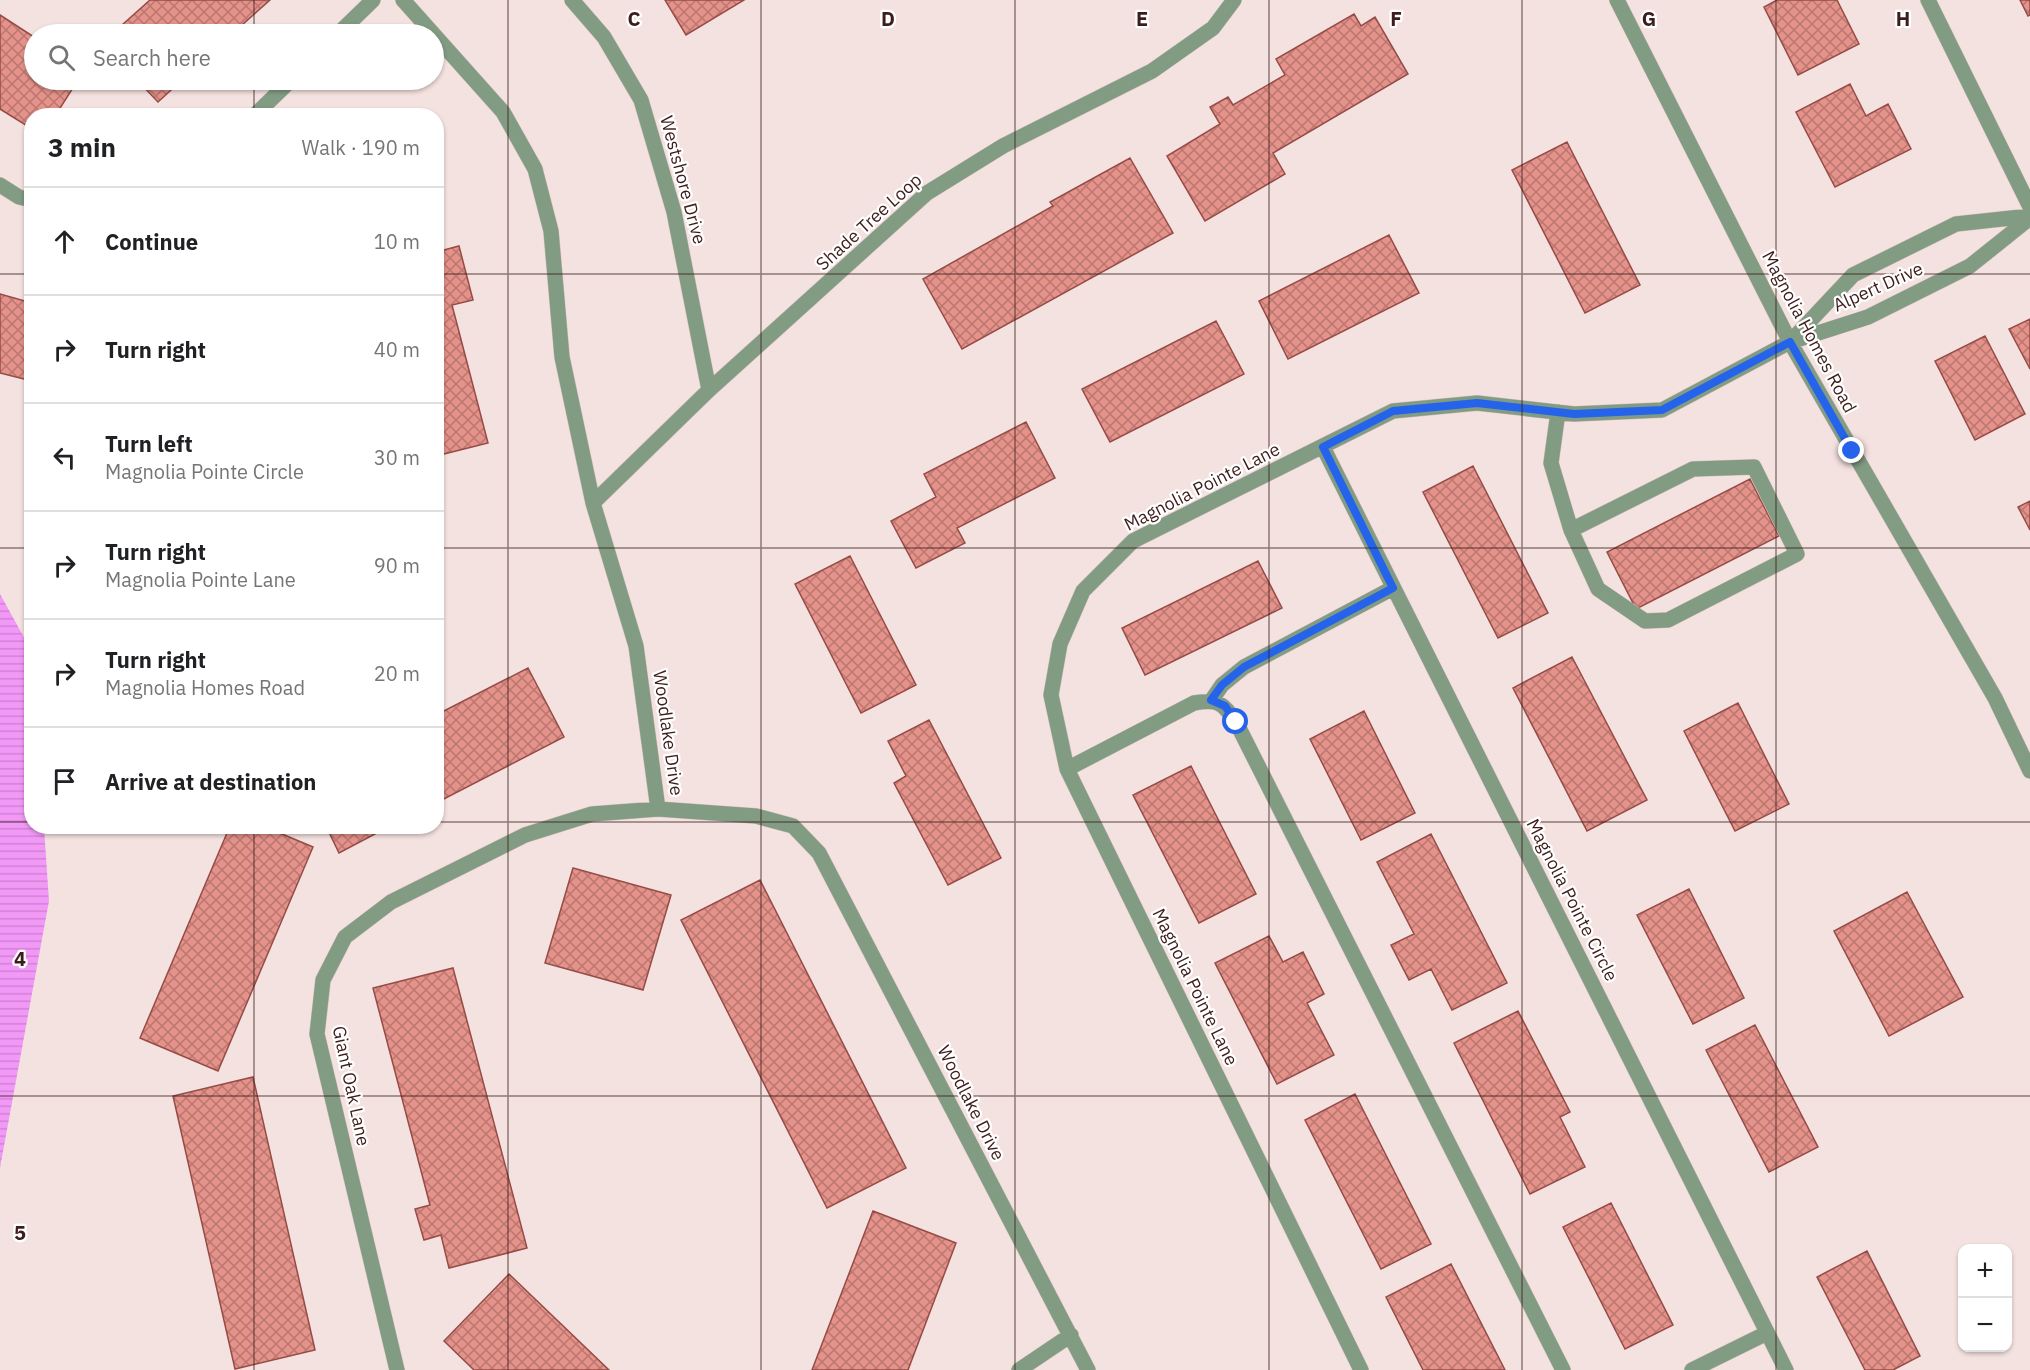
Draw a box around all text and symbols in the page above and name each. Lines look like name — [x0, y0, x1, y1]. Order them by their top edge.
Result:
text: C — [627, 5, 641, 32]
text: D — [881, 5, 895, 32]
text: E — [1136, 5, 1148, 32]
text: F — [1390, 5, 1402, 32]
text: G — [1642, 5, 1656, 32]
text: H — [1896, 5, 1910, 32]
search box — [24, 24, 444, 90]
icon: search — [45, 41, 78, 74]
text: Search here — [93, 43, 211, 72]
street label: Westshore Drive — [655, 113, 712, 247]
text: 3 min — [48, 130, 116, 164]
text: Walk · 190 m — [302, 134, 420, 161]
street label: Shade Tree Loop — [811, 168, 926, 275]
icon: ahead — [48, 225, 81, 258]
text: Continue — [105, 227, 198, 256]
text: 10 m — [374, 228, 420, 255]
street label: Magnolia Homes Road — [1757, 247, 1862, 417]
street label: Alpert Drive — [1829, 257, 1926, 317]
icon: right — [48, 333, 81, 366]
text: Turn right — [105, 335, 206, 364]
text: 40 m — [374, 336, 420, 363]
text: Turn left — [105, 429, 193, 458]
street label: Magnolia Pointe Lane — [1120, 437, 1284, 536]
route end — [1838, 437, 1864, 463]
icon: left — [48, 441, 81, 474]
text: 30 m — [374, 444, 420, 471]
text: Magnolia Pointe Circle — [105, 458, 304, 485]
text: Turn right — [105, 537, 206, 566]
icon: right — [48, 549, 81, 582]
text: 90 m — [374, 552, 420, 579]
text: Magnolia Pointe Lane — [105, 566, 296, 593]
text: Turn right — [105, 645, 206, 674]
icon: right — [48, 657, 81, 690]
text: 20 m — [374, 660, 420, 687]
street label: Woodlake Drive — [648, 669, 689, 797]
text: Magnolia Homes Road — [105, 674, 305, 701]
route start — [1222, 708, 1248, 734]
icon: arrive — [48, 765, 81, 798]
text: Arrive at destination — [105, 767, 316, 796]
street label: Magnolia Pointe Circle — [1522, 815, 1623, 985]
street label: Magnolia Pointe Lane — [1147, 905, 1243, 1069]
text: 4 — [14, 945, 26, 972]
street label: Giant Oak Lane — [328, 1024, 375, 1148]
street label: Woodlake Drive — [933, 1041, 1010, 1164]
text: 5 — [14, 1219, 26, 1246]
map controls — [1958, 1244, 2012, 1352]
button: + — [1958, 1244, 2012, 1298]
button: − — [1958, 1298, 2012, 1352]

